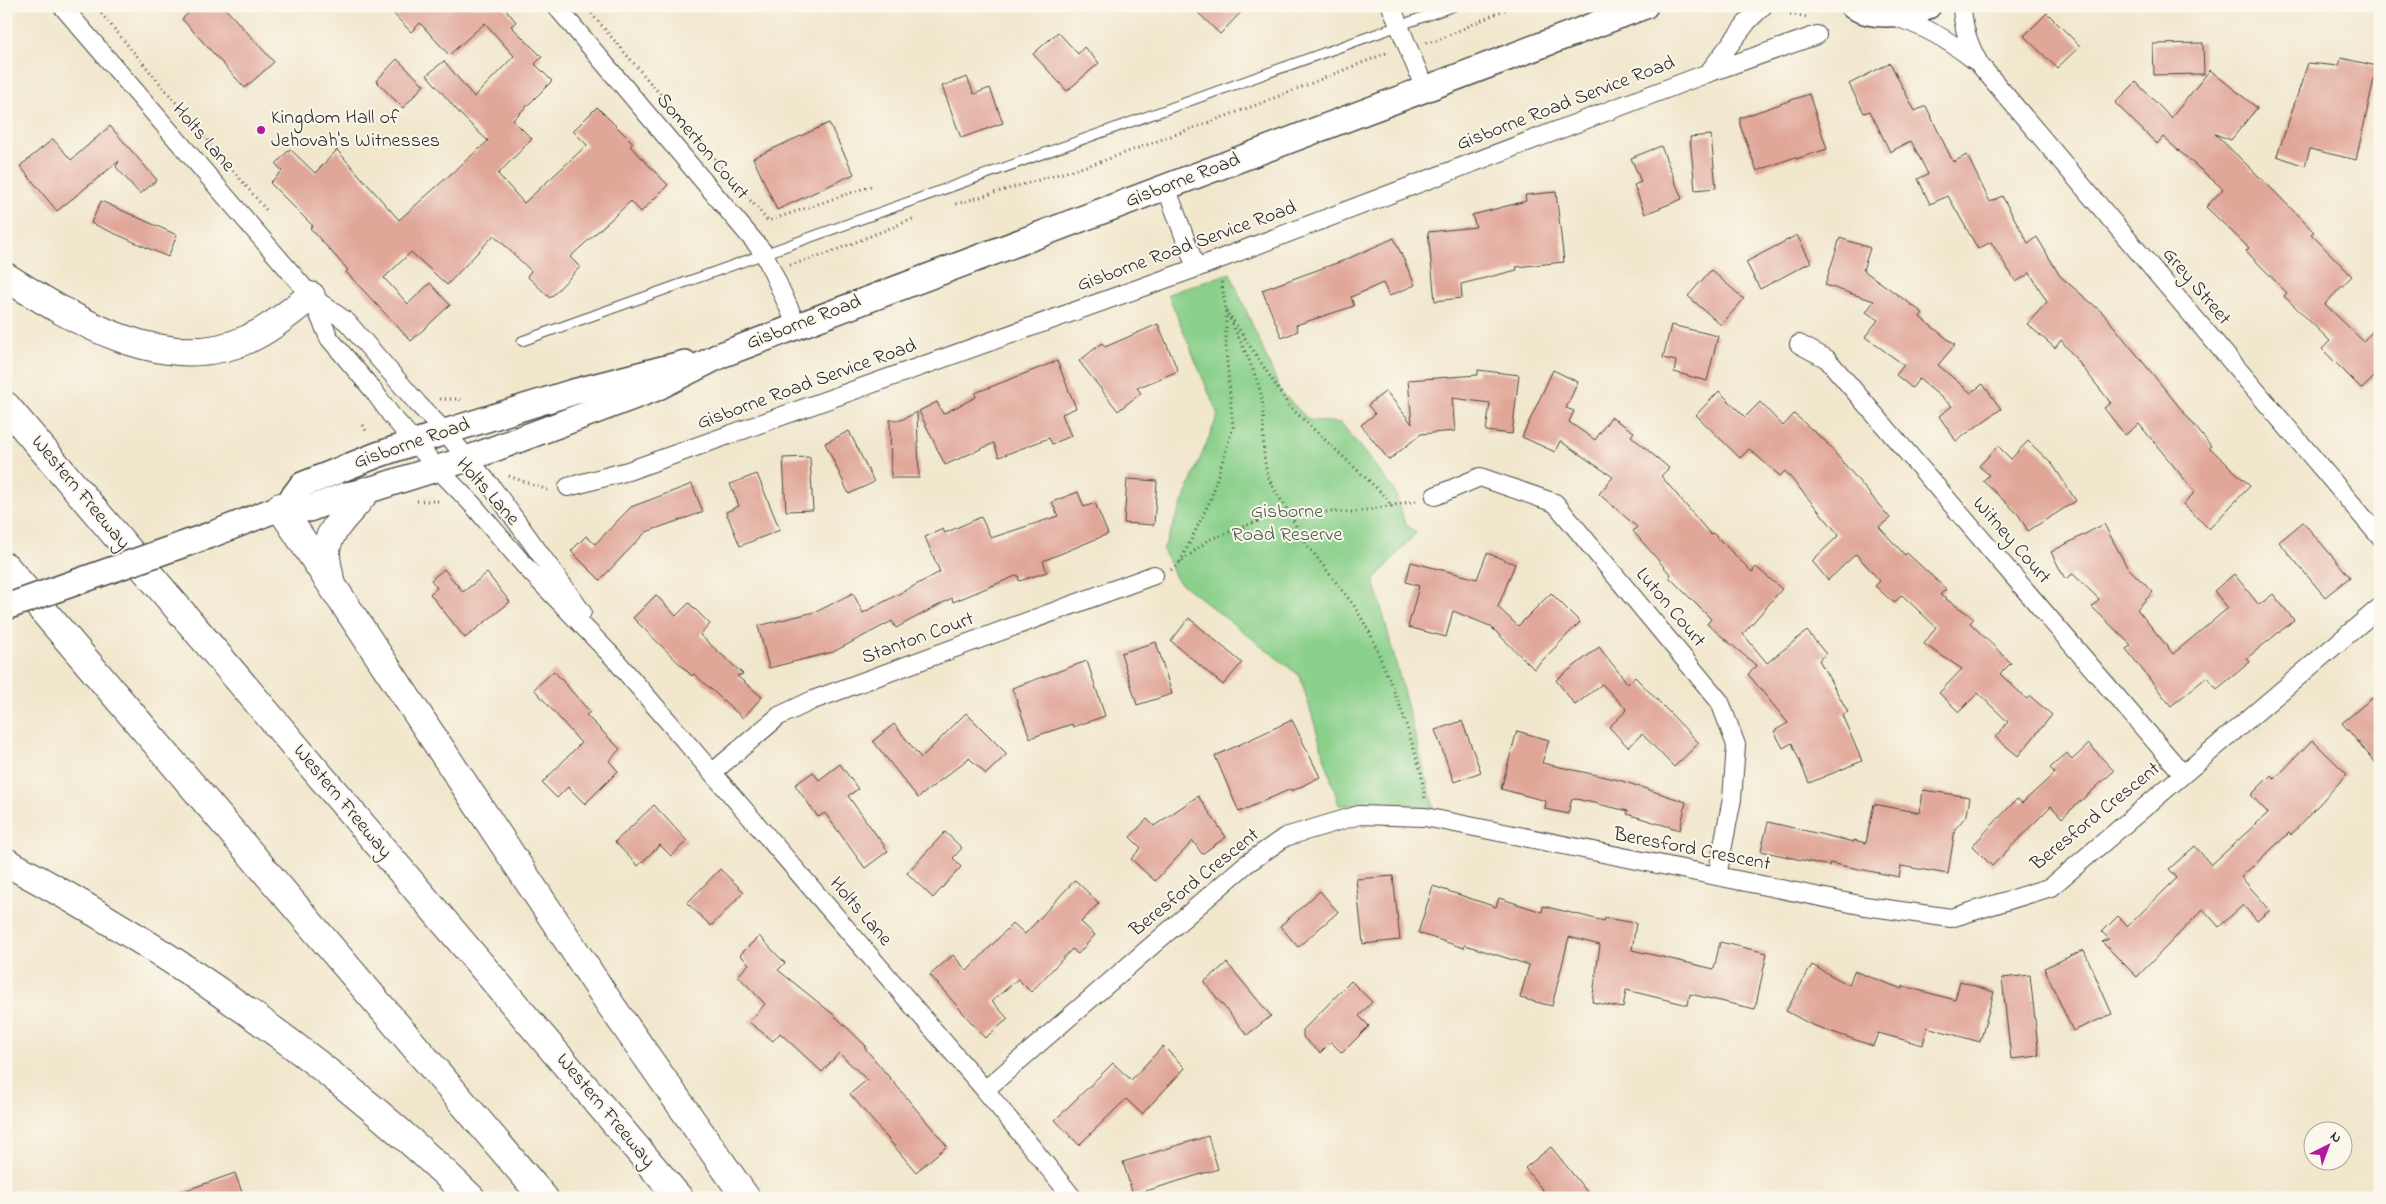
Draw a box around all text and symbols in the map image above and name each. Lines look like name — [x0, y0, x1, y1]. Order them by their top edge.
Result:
street label: Gisborne Road Service Road — [1453, 49, 1679, 159]
street label: Somerton Court — [649, 87, 756, 207]
street label: Holts Lane — [165, 97, 241, 179]
place label: Kingdom Hall of Jehovah's Witnesses — [271, 104, 440, 156]
marker: Kingdom Hall of Jehovah's Witnesses — [255, 124, 267, 136]
street label: Gisborne Road — [1121, 146, 1245, 216]
street label: Gisborne Road Service Road — [1073, 194, 1301, 300]
street label: Grey Street — [2155, 242, 2238, 333]
street label: Gisborne Road — [742, 288, 866, 358]
street label: Gisborne Road Service Road — [693, 332, 921, 438]
street label: Gisborne Road — [350, 411, 474, 477]
street label: Western Freeway — [23, 429, 137, 557]
street label: Holts Lane — [448, 451, 526, 533]
street label: Witney Court — [1965, 491, 2057, 591]
park label: Gisborne Road Reserve — [1231, 498, 1343, 550]
street label: Luton Court — [1628, 562, 1712, 654]
street label: Stanton Court — [858, 605, 979, 673]
street label: Western Freeway — [285, 738, 399, 866]
street label: Beresford Crescent — [2024, 755, 2167, 879]
street label: Beresford Crescent — [1610, 820, 1773, 879]
street label: Beresford Crescent — [1123, 821, 1266, 945]
street label: Holts Lane — [822, 871, 898, 953]
street label: Western Freeway — [548, 1047, 662, 1175]
north arrow — [2304, 1122, 2354, 1172]
text: N — [2325, 1126, 2346, 1148]

